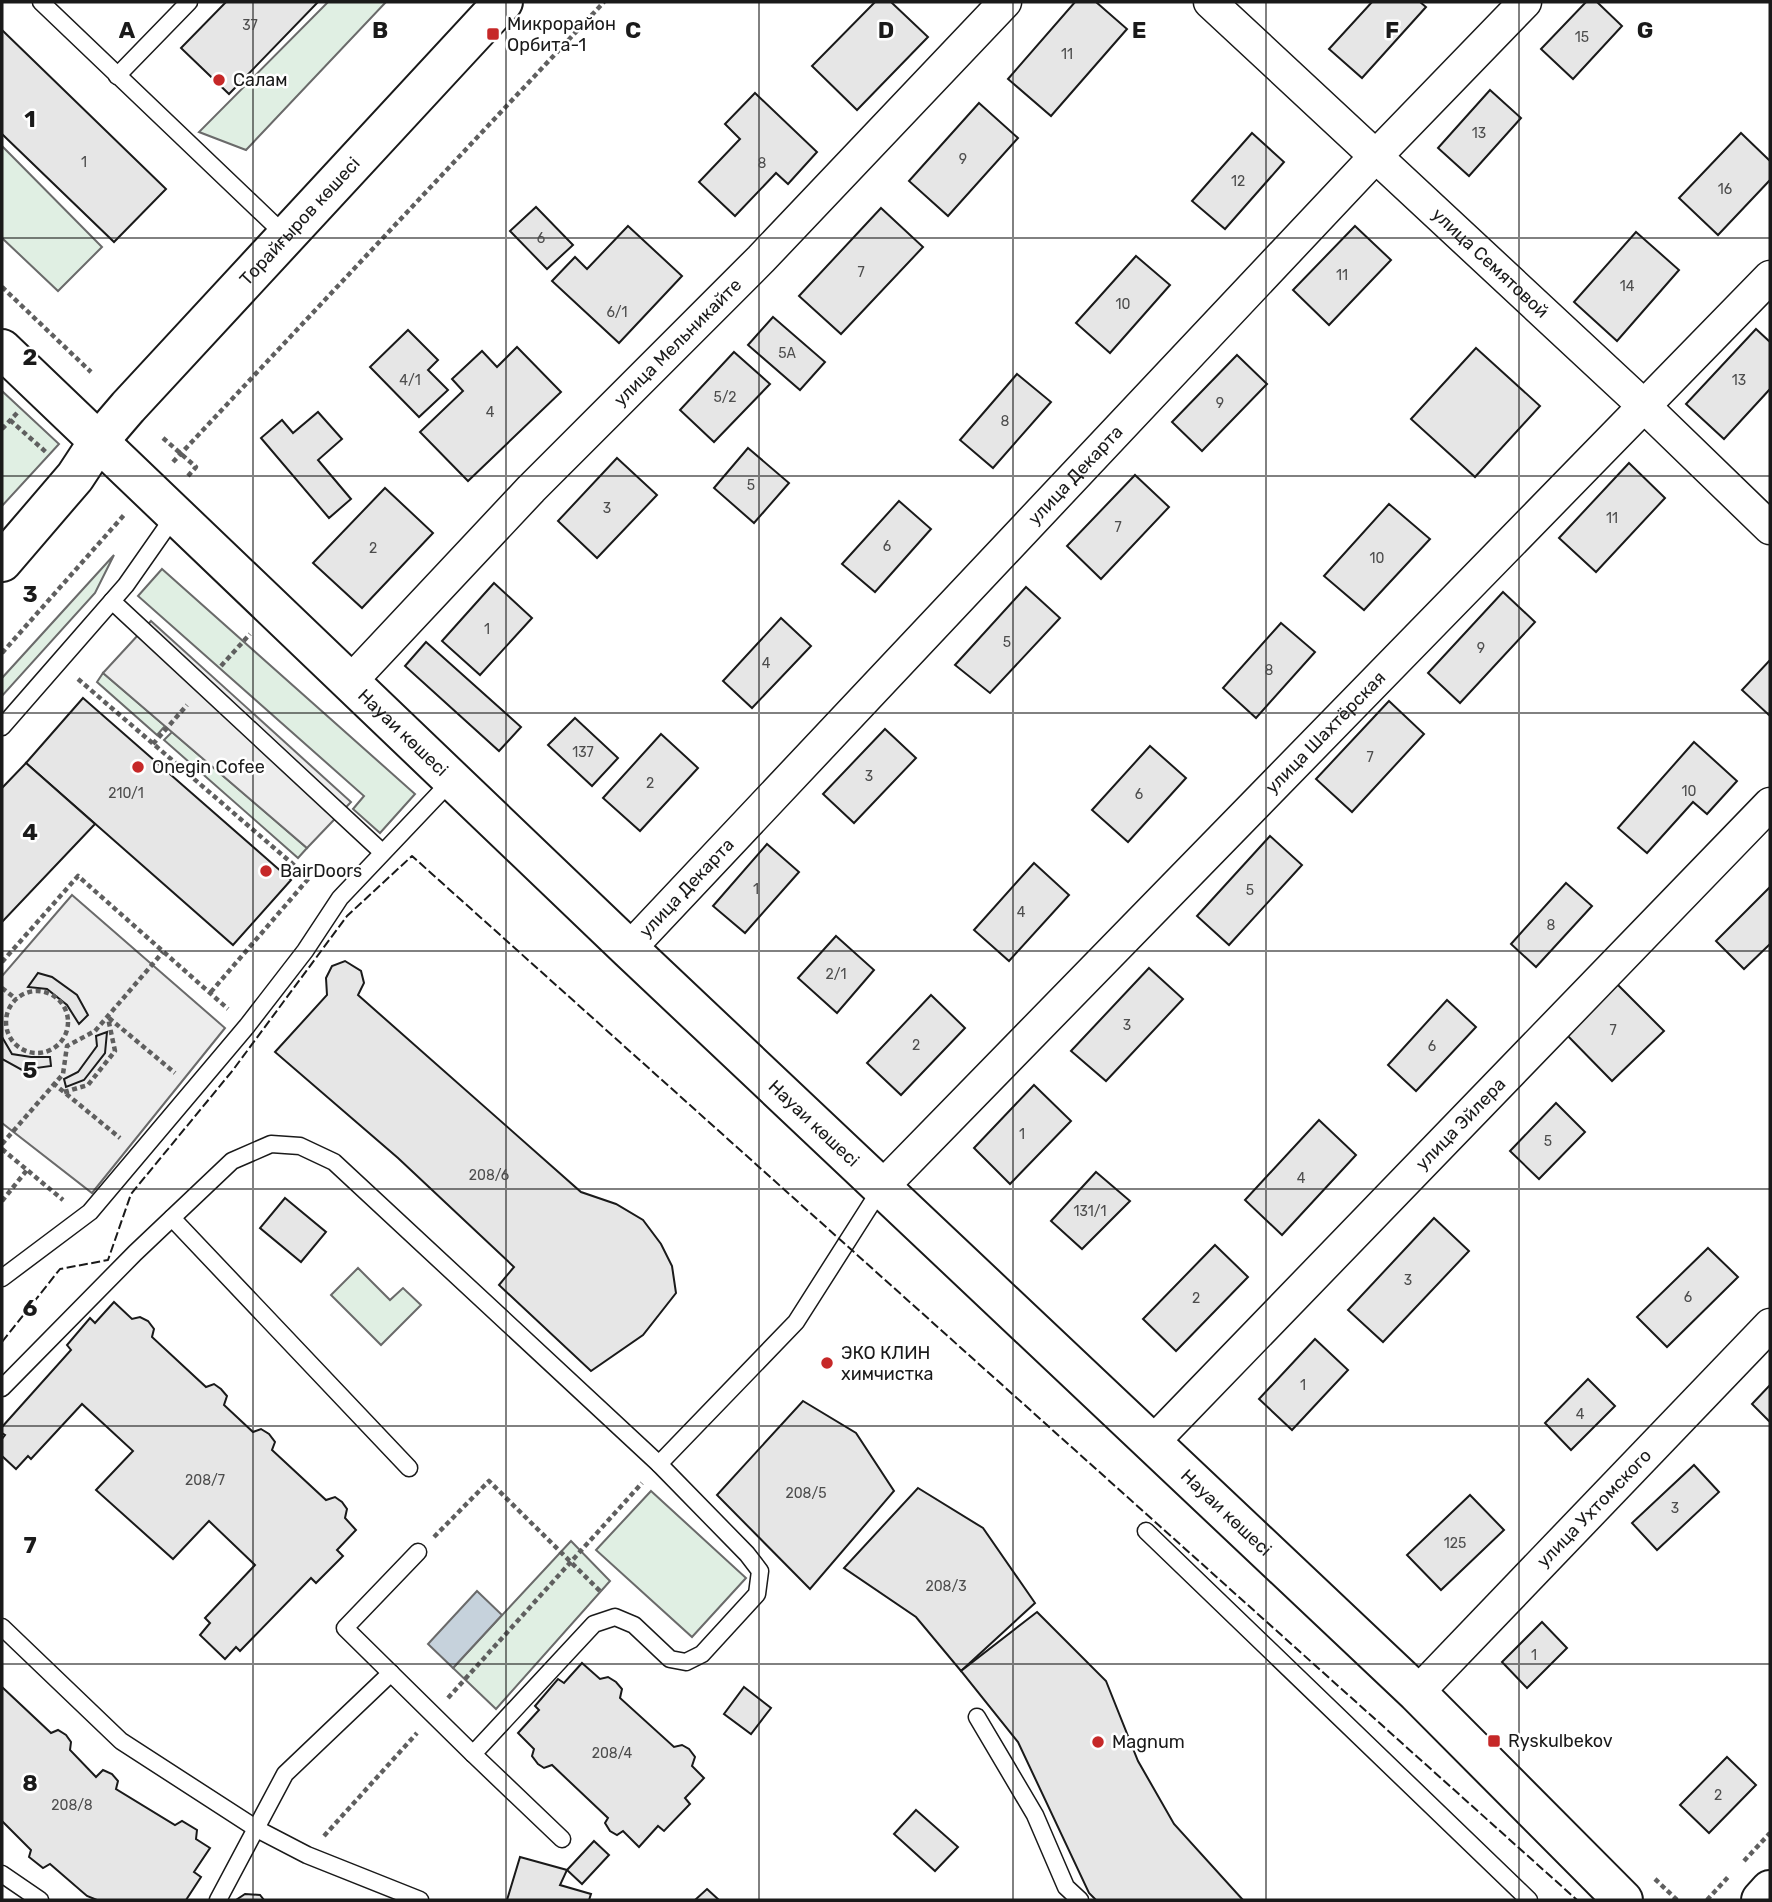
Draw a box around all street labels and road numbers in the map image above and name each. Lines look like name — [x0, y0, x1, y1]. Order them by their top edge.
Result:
street label: Торайғыров көшесі — [235, 153, 365, 290]
street label: улица Семятовой — [1427, 203, 1553, 323]
street label: улица Мельникайте — [609, 274, 746, 411]
street label: улица Декарта — [1023, 421, 1127, 529]
street label: улица Шахтёрская — [1261, 667, 1390, 798]
street label: Науаи көшесі — [353, 684, 453, 781]
street label: улица Декарта — [635, 834, 739, 942]
street label: улица Эйлера — [1411, 1073, 1510, 1175]
street label: Науаи көшесі — [764, 1075, 864, 1172]
street label: улица Ухтомского — [1532, 1444, 1656, 1572]
street label: Науаи көшесі — [1176, 1465, 1276, 1561]

